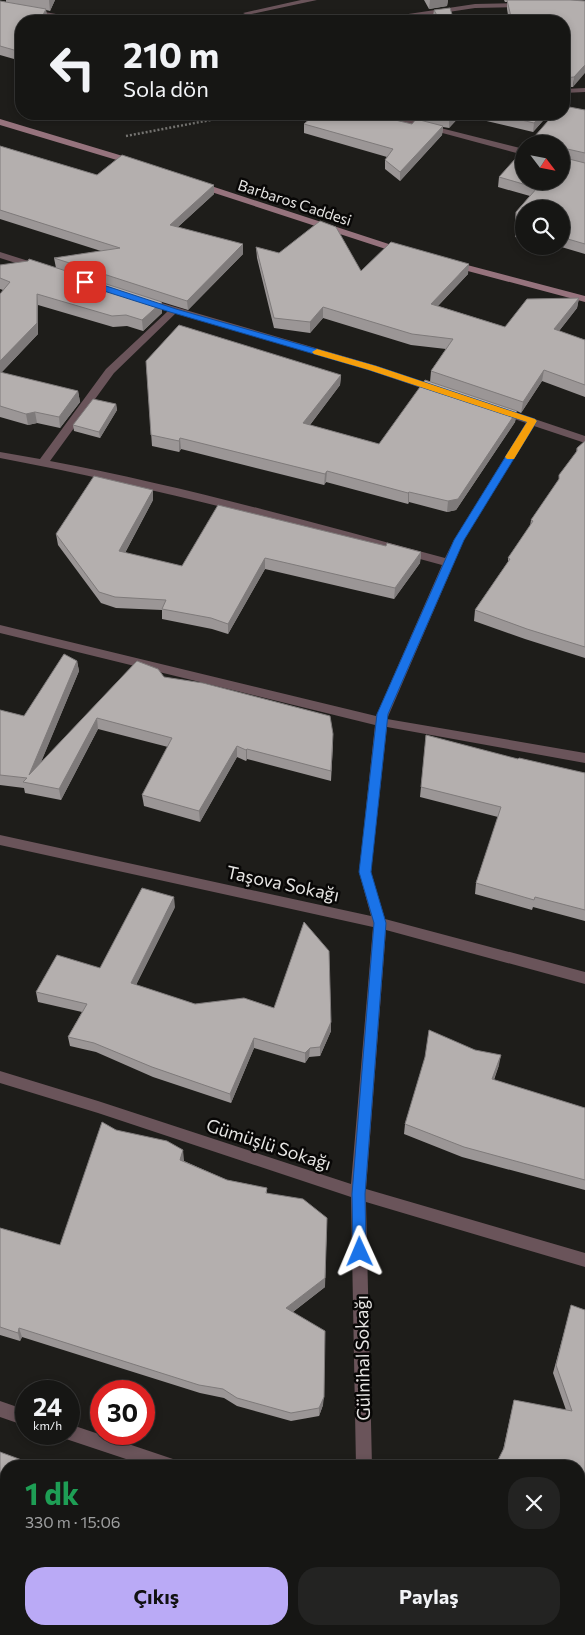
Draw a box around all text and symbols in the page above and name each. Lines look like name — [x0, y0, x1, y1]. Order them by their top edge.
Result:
text: 210 m — [123, 32, 219, 75]
icon: left — [40, 35, 105, 100]
text: Sola dön — [123, 75, 209, 102]
north arrow — [515, 135, 570, 190]
map controls — [515, 135, 570, 255]
street label: Barbaros Caddesi — [236, 175, 354, 229]
button: search — [515, 200, 570, 255]
pin — [64, 261, 106, 303]
icon: arrive — [71, 268, 99, 296]
street label: Taşova Sokağı — [225, 860, 341, 906]
street label: Gümüşlü Sokağı — [204, 1113, 334, 1175]
position arrow — [333, 1225, 385, 1277]
street label: Gülnihal Sokağı — [350, 1295, 374, 1421]
speed limit sign: 30 — [90, 1380, 155, 1445]
text: 24 — [33, 1391, 62, 1421]
text: km/h — [33, 1418, 62, 1432]
text: 1 dk — [25, 1474, 79, 1511]
button: close — [508, 1477, 560, 1529]
text: 330 m · 15:06 — [25, 1512, 121, 1531]
button: Çıkış — [25, 1567, 288, 1625]
button: Paylaş — [298, 1567, 560, 1625]

